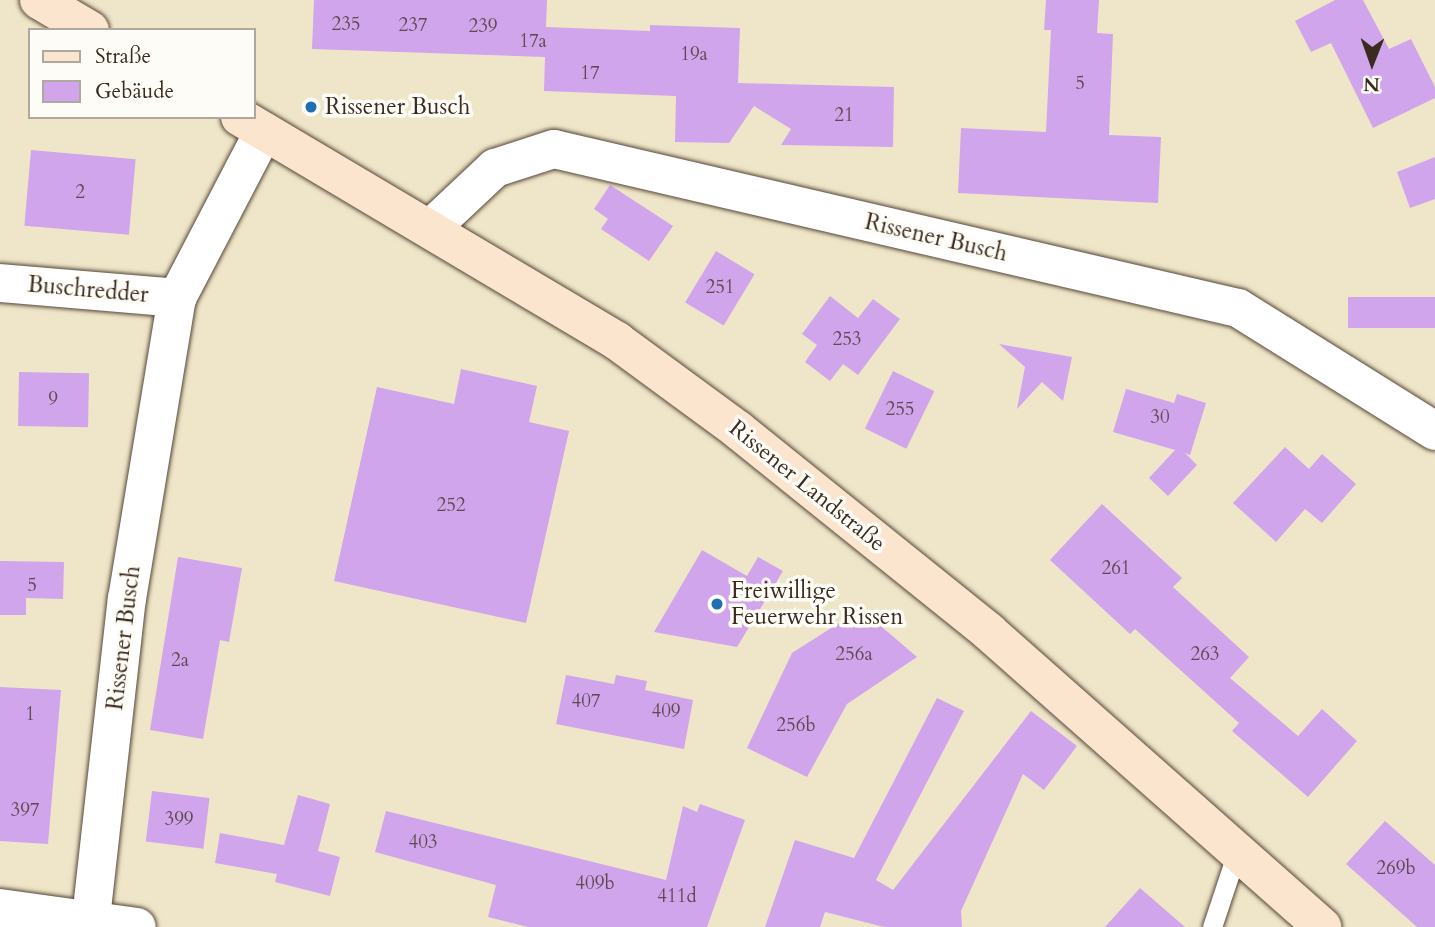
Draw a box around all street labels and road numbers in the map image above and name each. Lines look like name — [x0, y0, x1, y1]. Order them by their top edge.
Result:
street label: Rissener Busch — [862, 208, 1010, 268]
street label: Buschredder — [26, 271, 150, 309]
street label: Rissener Landstraße — [723, 415, 891, 557]
street label: Rissener Busch — [101, 564, 147, 712]

